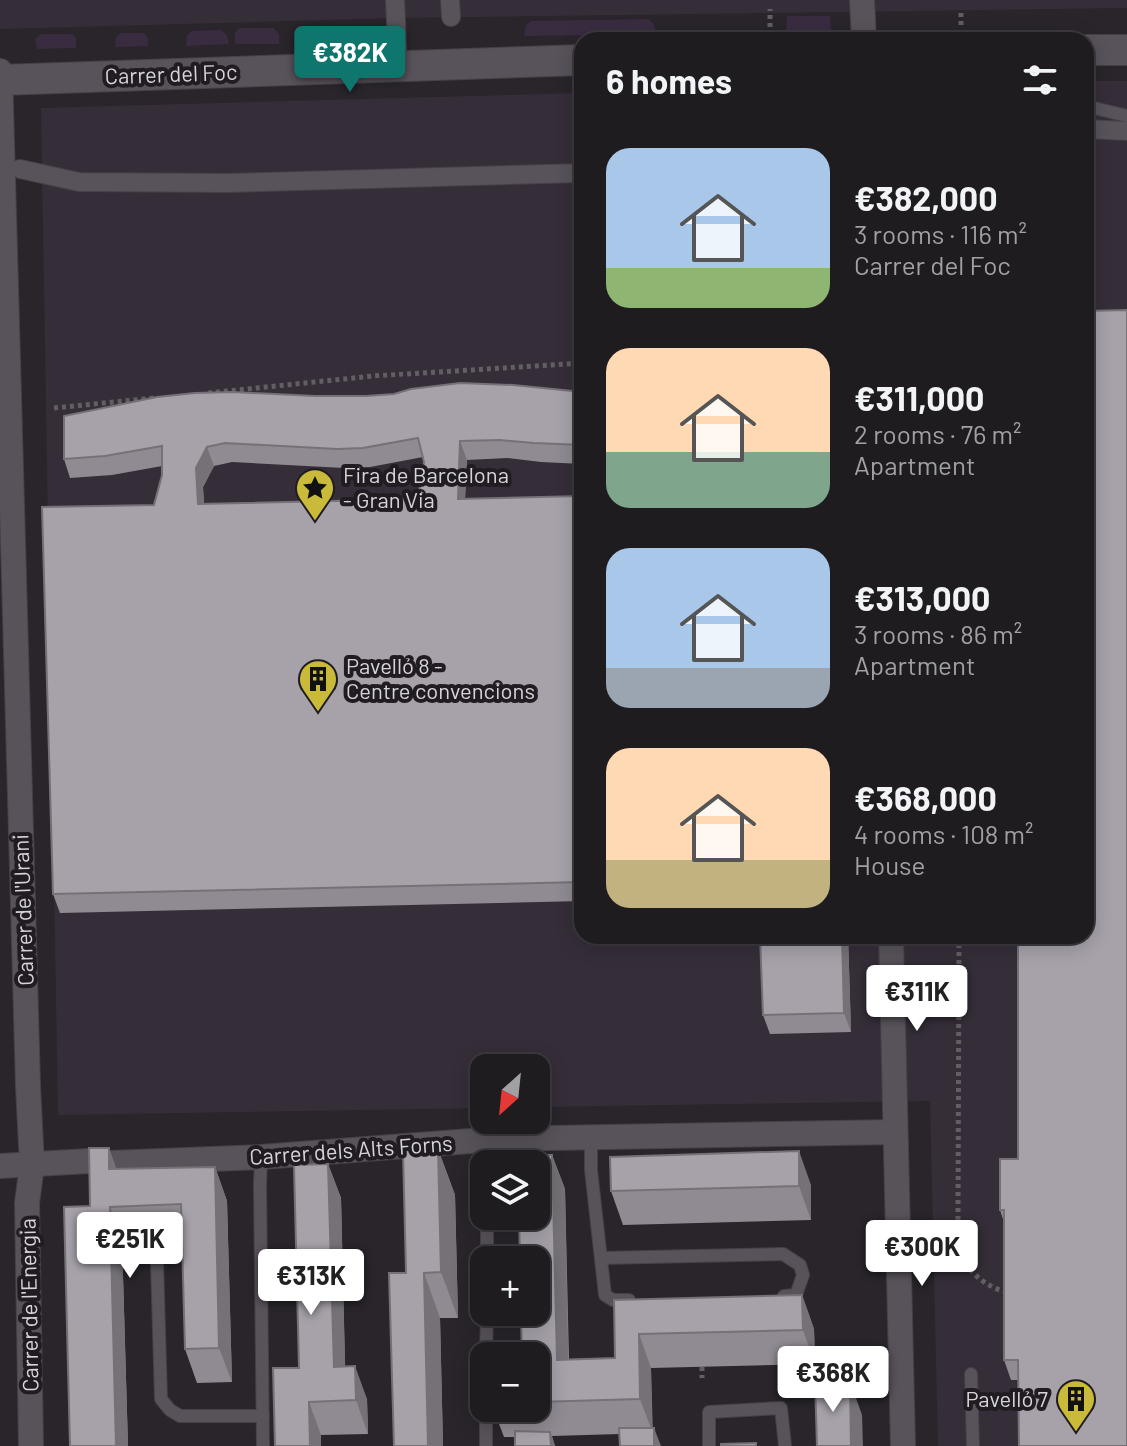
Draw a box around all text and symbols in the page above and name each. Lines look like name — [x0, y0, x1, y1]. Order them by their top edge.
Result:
pin: €382K — [294, 26, 406, 94]
text: €382K — [312, 36, 388, 67]
street label: Carrer del Foc — [104, 58, 238, 88]
icon: filters — [1018, 58, 1062, 102]
text: 6 homes — [606, 60, 732, 101]
text: €382,000 — [854, 177, 998, 218]
icon: home — [670, 180, 766, 276]
text: 3 rooms · 116 m² — [854, 218, 1027, 249]
text: Carrer del Foc — [854, 249, 1011, 280]
text: €311,000 — [854, 377, 984, 418]
icon: home — [670, 380, 766, 476]
text: 2 rooms · 76 m² — [854, 418, 1022, 449]
text: Apartment — [854, 449, 975, 480]
place label: Fira de Barcelona - Gran Via — [343, 461, 509, 512]
place icon: Fira de Barcelona - Gran Via — [294, 467, 336, 522]
text: €313,000 — [854, 577, 990, 618]
icon: home — [670, 580, 766, 676]
text: 3 rooms · 86 m² — [854, 618, 1022, 649]
text: Apartment — [854, 649, 975, 680]
place label: Pavelló 8 - Centre convencions — [346, 652, 535, 703]
building icon: Pavelló 8 - Centre convencions — [297, 658, 339, 713]
text: €368,000 — [854, 777, 997, 818]
icon: home — [670, 780, 766, 876]
text: 4 rooms · 108 m² — [854, 818, 1034, 849]
street label: Carrer de l'Urani — [6, 834, 38, 986]
text: House — [854, 849, 925, 880]
pin: €311K — [861, 965, 973, 1033]
text: €311K — [884, 975, 950, 1006]
north arrow — [470, 1054, 550, 1134]
map controls — [470, 1054, 550, 1422]
street label: Carrer dels Alts Forns — [248, 1129, 453, 1169]
button: layers — [470, 1150, 550, 1230]
pin: €251K — [74, 1212, 186, 1280]
street label: Carrer de l'Energia — [13, 1218, 43, 1392]
pin: €300K — [866, 1220, 978, 1288]
text: €251K — [95, 1222, 165, 1253]
text: €300K — [884, 1230, 960, 1261]
button: + — [470, 1246, 550, 1326]
pin: €313K — [255, 1249, 367, 1317]
text: €313K — [276, 1259, 346, 1290]
button: − — [470, 1342, 550, 1422]
pin: €368K — [777, 1346, 889, 1414]
text: €368K — [796, 1356, 870, 1387]
building icon: Pavelló 7 — [1055, 1378, 1097, 1433]
place label: Pavelló 7 — [965, 1385, 1048, 1411]

